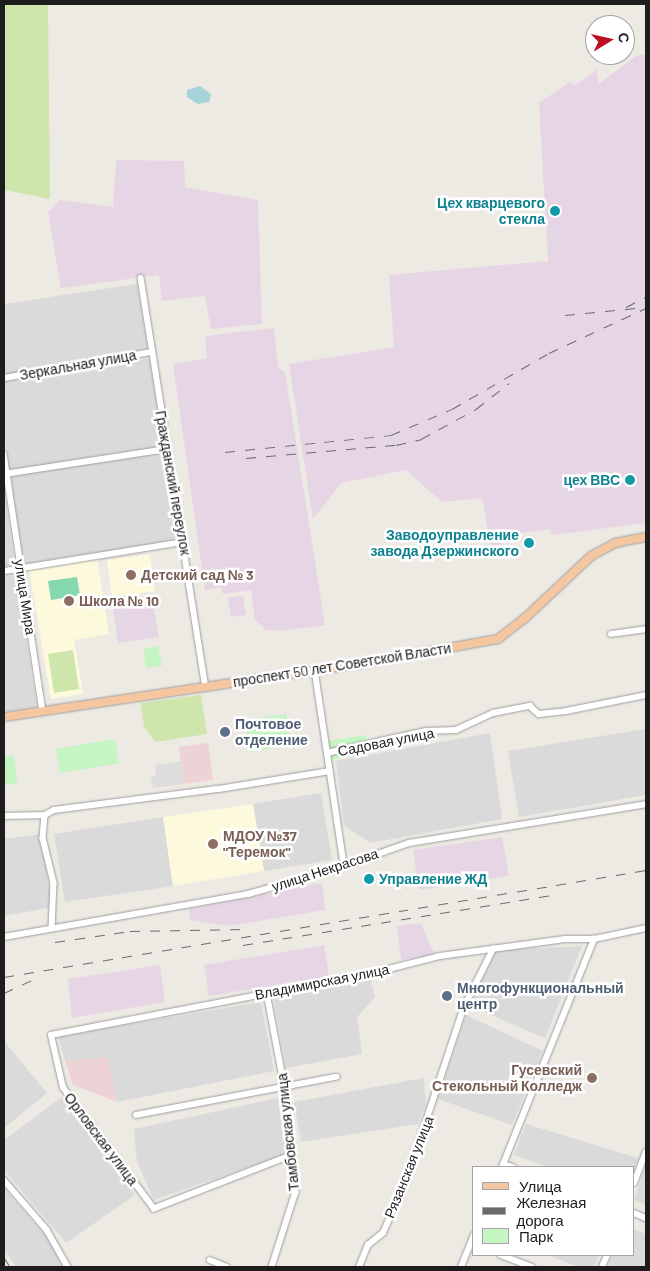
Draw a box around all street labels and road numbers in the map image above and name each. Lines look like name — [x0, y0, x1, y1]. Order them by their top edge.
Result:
street label: Зеркальная улица — [18, 346, 138, 384]
street label: Гражданский переулок — [152, 409, 194, 557]
street label: улица Мира — [11, 558, 39, 636]
street label: проспект 50 лет Советской Власти — [232, 639, 452, 691]
street label: Садовая улица — [336, 724, 436, 760]
street label: улица Некрасова — [270, 845, 380, 895]
street label: Владимирская улица — [253, 961, 391, 1003]
street label: Тамбовская улица — [273, 1072, 303, 1192]
street label: Орловская улица — [61, 1089, 141, 1189]
street label: Рязанская улица — [381, 1114, 437, 1220]

